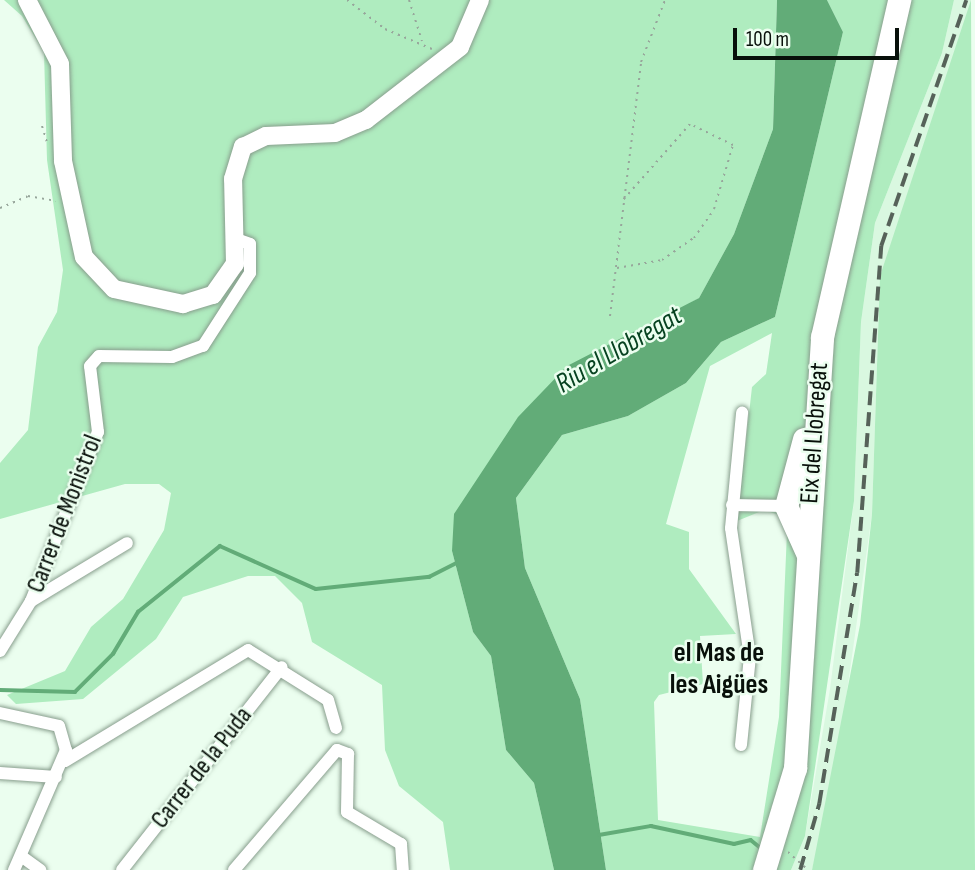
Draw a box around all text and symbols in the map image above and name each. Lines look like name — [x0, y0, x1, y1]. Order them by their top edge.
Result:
scale bar — [737, 14, 903, 58]
text: 100 m — [746, 27, 789, 52]
water label: Riu el Llobregat — [550, 299, 688, 401]
street label: Eix del Llobregat — [795, 361, 835, 505]
street label: Carrer de Monistrol — [21, 431, 109, 597]
district label: el Mas de les Aigües — [670, 636, 768, 702]
street label: Carrer de la Puda — [145, 701, 259, 835]

